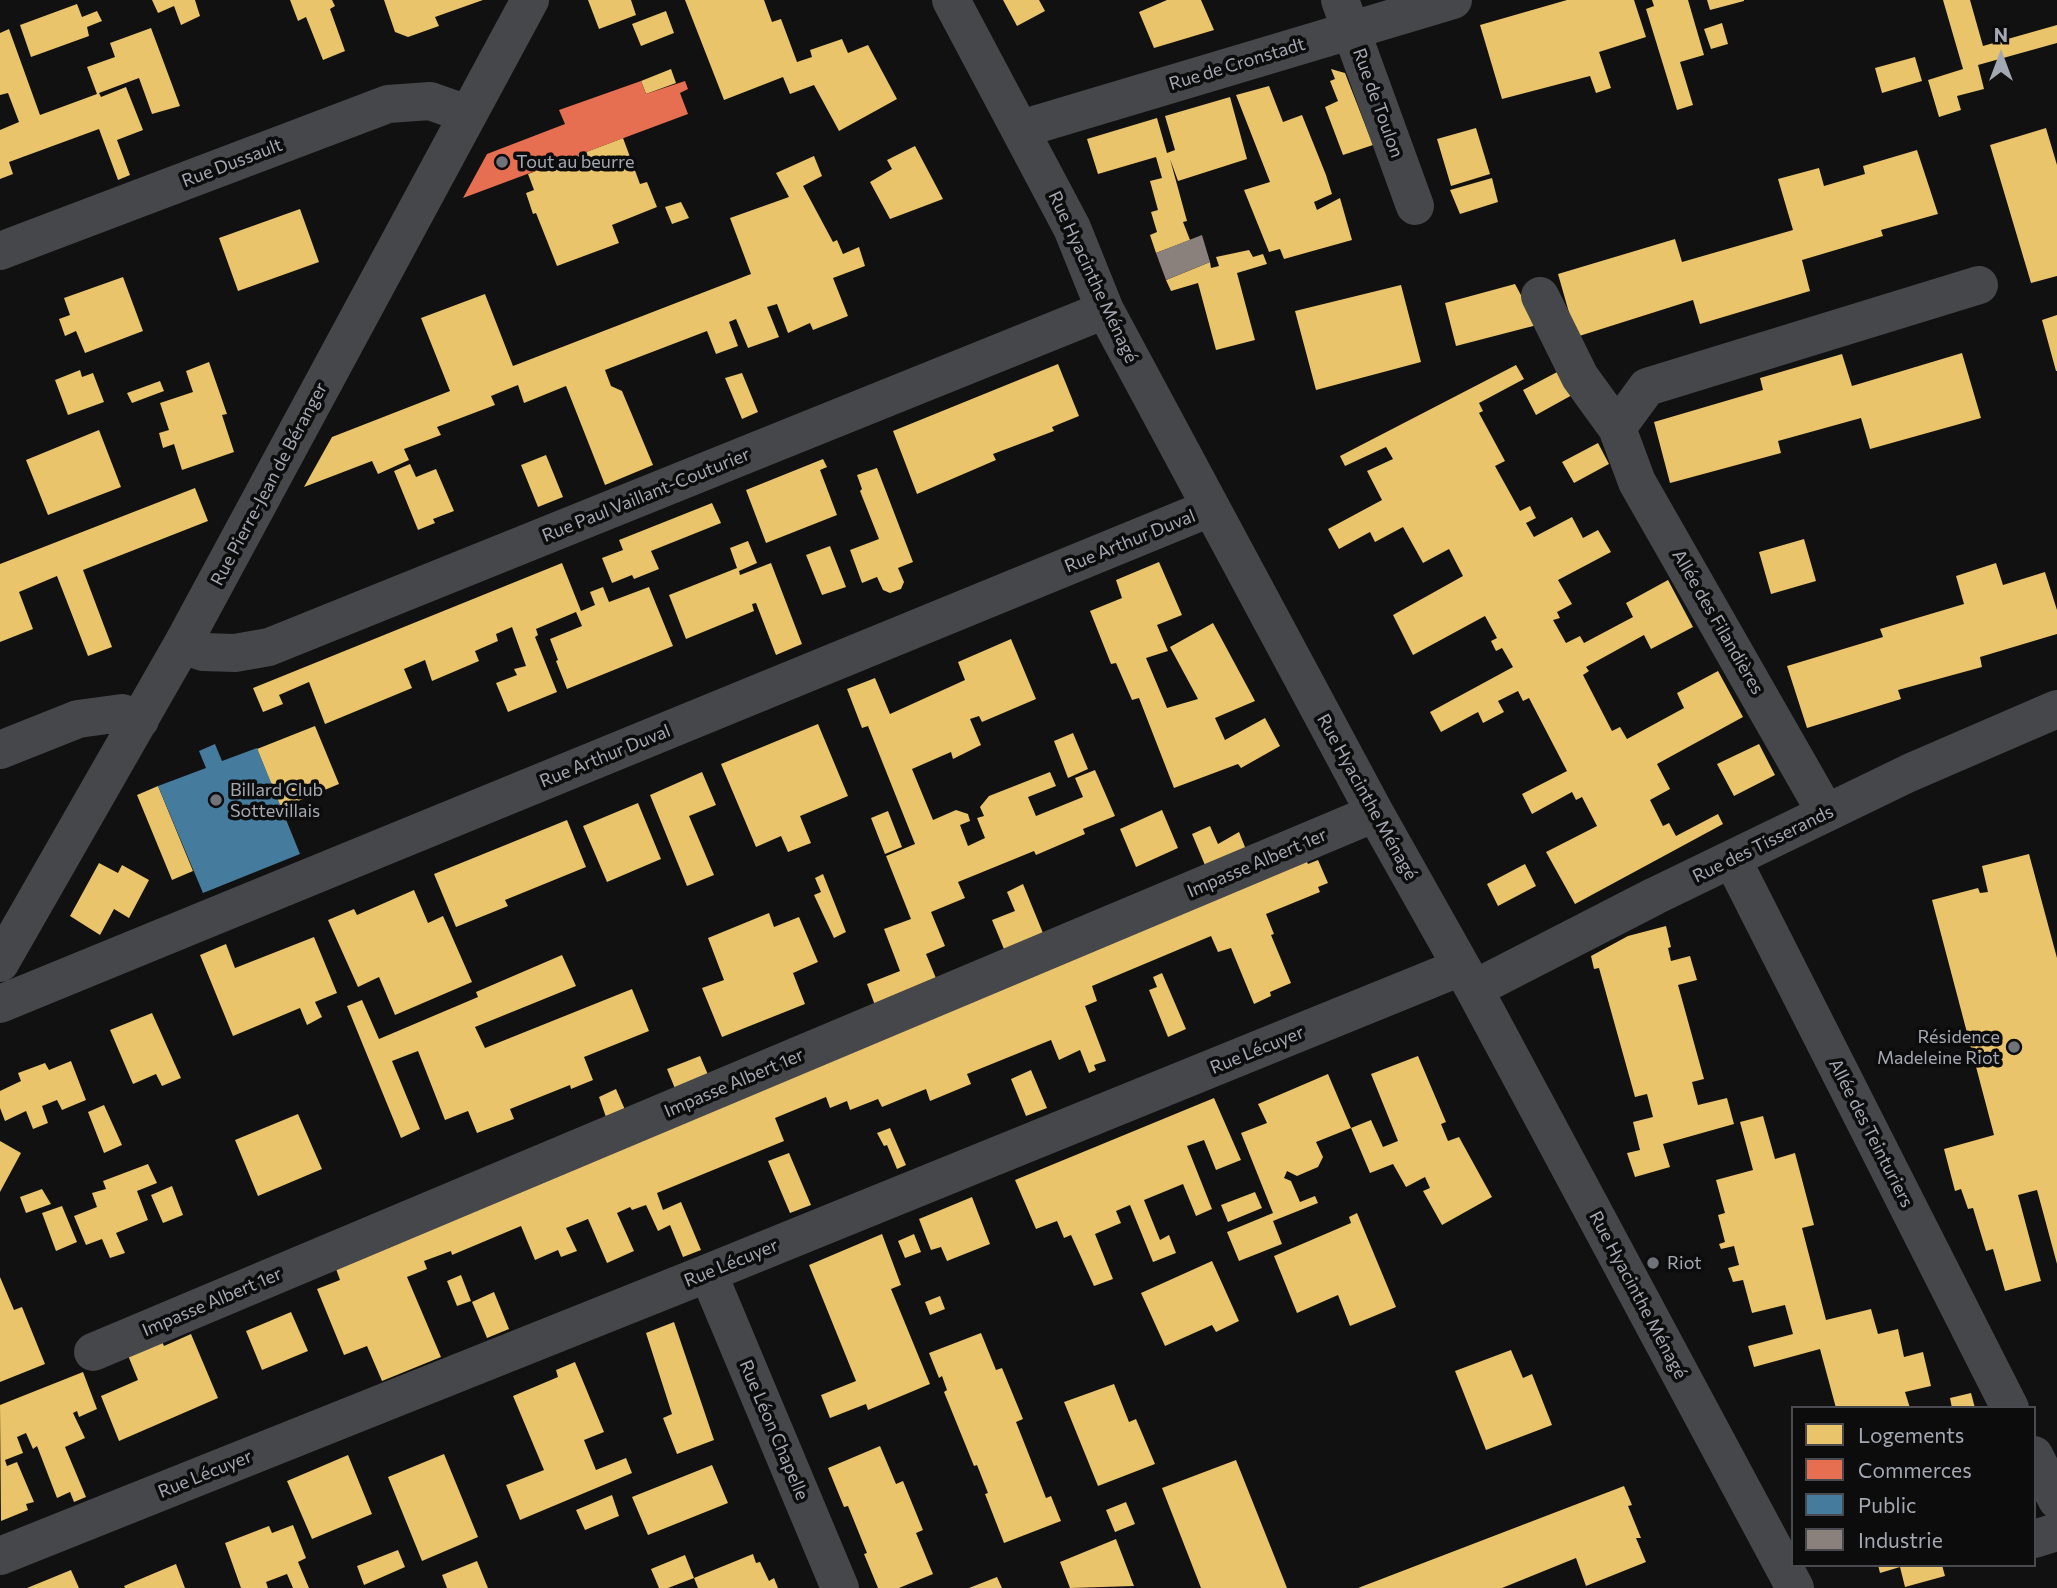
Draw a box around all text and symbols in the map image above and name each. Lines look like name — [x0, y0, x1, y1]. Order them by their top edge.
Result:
north arrow — [1966, 21, 2036, 91]
text: N — [1994, 23, 2008, 46]
street label: Rue de Cronstadt — [1166, 33, 1308, 95]
street label: Rue de Toulon — [1348, 45, 1408, 161]
street label: Rue Dussault — [179, 134, 285, 192]
place label: Tout au beurre — [516, 151, 634, 173]
marker: Tout au beurre — [494, 154, 510, 170]
street label: Rue Hyacinthe Ménagé — [1044, 188, 1142, 366]
street label: Rue Pierre-Jean de Béranger — [206, 379, 332, 589]
street label: Rue Paul Vaillant-Couturier — [539, 443, 753, 547]
street label: Rue Arthur Duval — [1061, 505, 1199, 577]
street label: Allée des Filandières — [1668, 546, 1768, 698]
street label: Rue Hyacinthe Ménagé — [1312, 710, 1422, 884]
street label: Rue Arthur Duval — [536, 720, 674, 792]
place label: Billard Club Sottevillais — [230, 779, 323, 822]
marker: Billard Club Sottevillais — [208, 792, 224, 808]
street label: Rue des Tisserands — [1689, 801, 1837, 887]
street label: Impasse Albert 1er — [1184, 824, 1330, 902]
street label: Rue Lécuyer — [1207, 1021, 1307, 1079]
place label: Résidence Madeleine Riot — [1877, 1026, 2000, 1068]
marker: Résidence Madeleine Riot — [2006, 1039, 2022, 1055]
street label: Impasse Albert 1er — [661, 1044, 807, 1122]
street label: Allée des Teinturiers — [1824, 1055, 1918, 1211]
street label: Rue Hyacinthe Ménagé — [1585, 1207, 1691, 1383]
street label: Rue Lécuyer — [681, 1234, 781, 1292]
place label: Riot — [1667, 1252, 1702, 1274]
marker: Riot — [1645, 1255, 1661, 1271]
street label: Impasse Albert 1er — [139, 1263, 285, 1341]
street label: Rue Léon Chapelle — [735, 1357, 813, 1503]
legend — [1791, 1406, 2036, 1567]
text: Logements — [1858, 1422, 1964, 1447]
street label: Rue Lécuyer — [155, 1445, 255, 1503]
text: Commerces — [1858, 1457, 1972, 1482]
text: Public — [1858, 1492, 1916, 1517]
text: Industrie — [1858, 1527, 1943, 1552]

